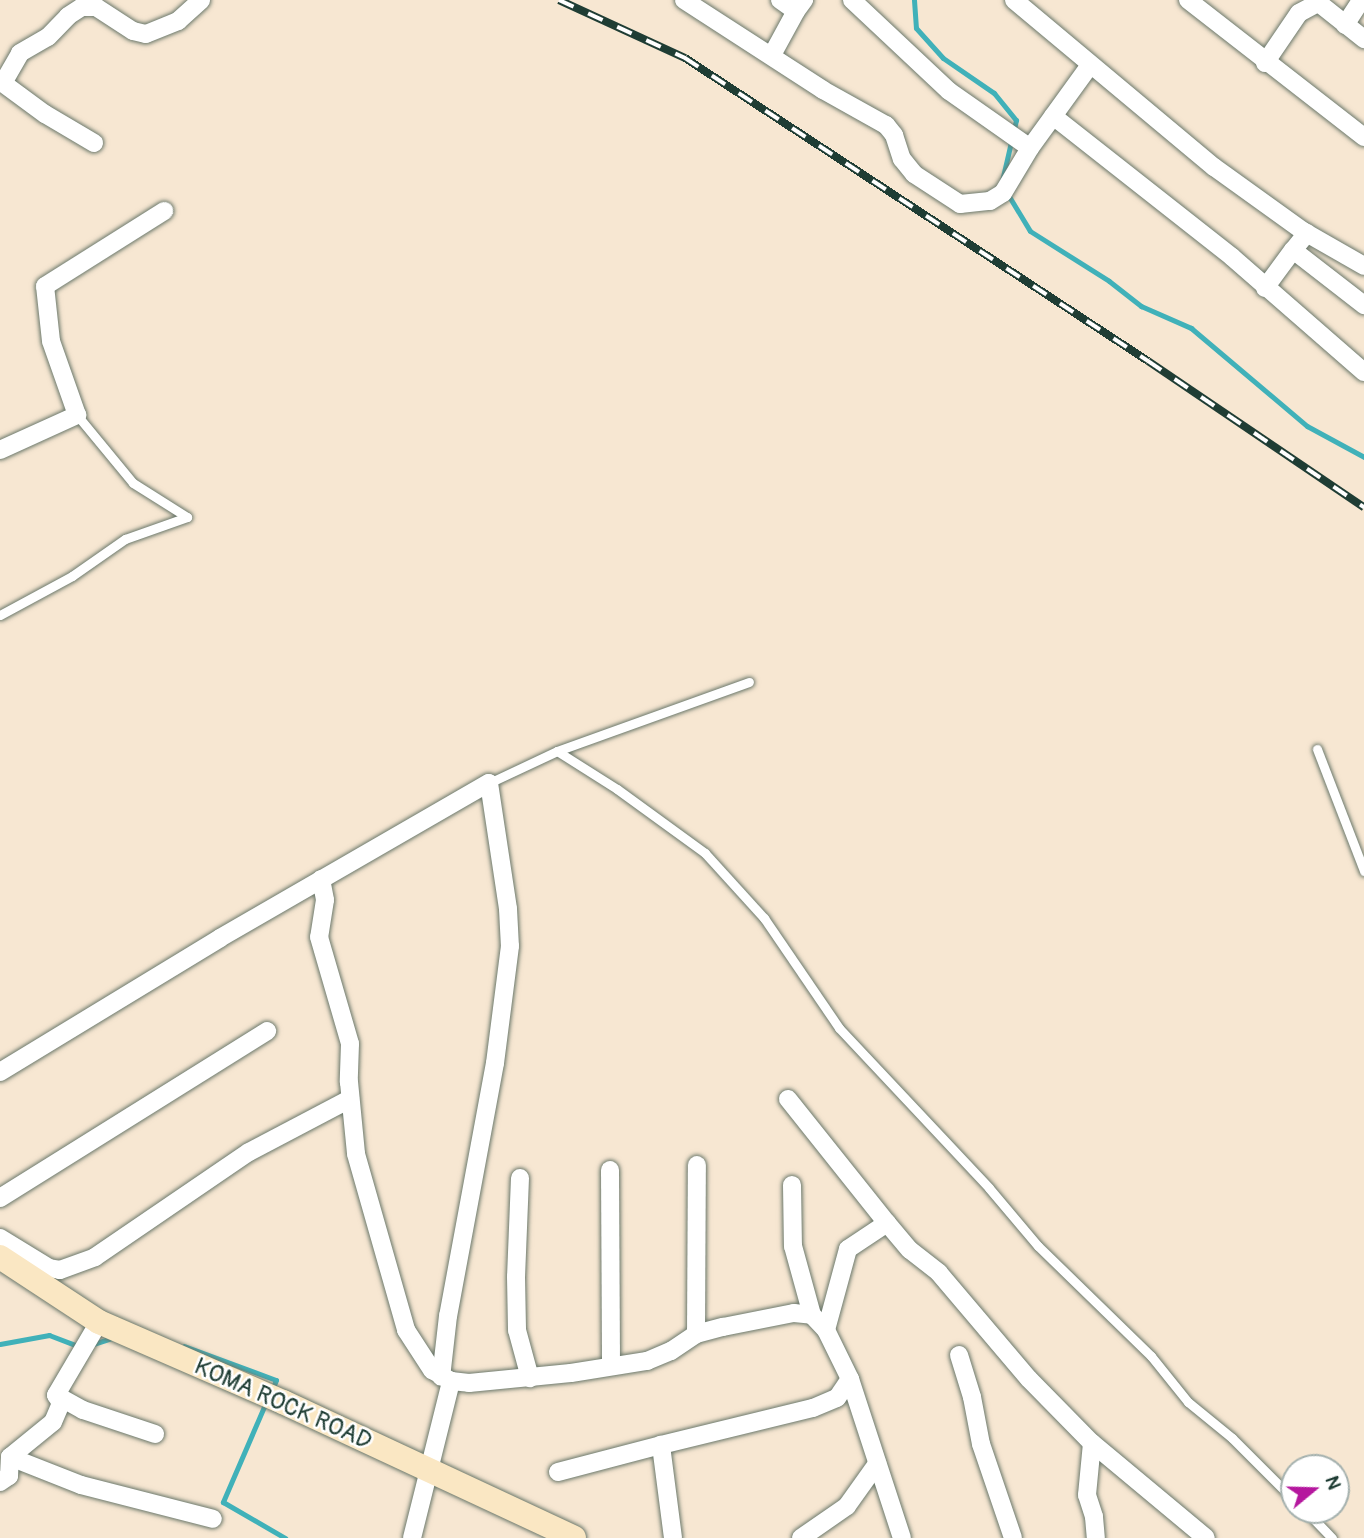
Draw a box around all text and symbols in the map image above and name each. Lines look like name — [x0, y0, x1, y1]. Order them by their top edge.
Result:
street label: KOMA ROCK ROAD — [190, 1352, 376, 1456]
north arrow — [1280, 1454, 1350, 1524]
text: N — [1320, 1473, 1346, 1493]

